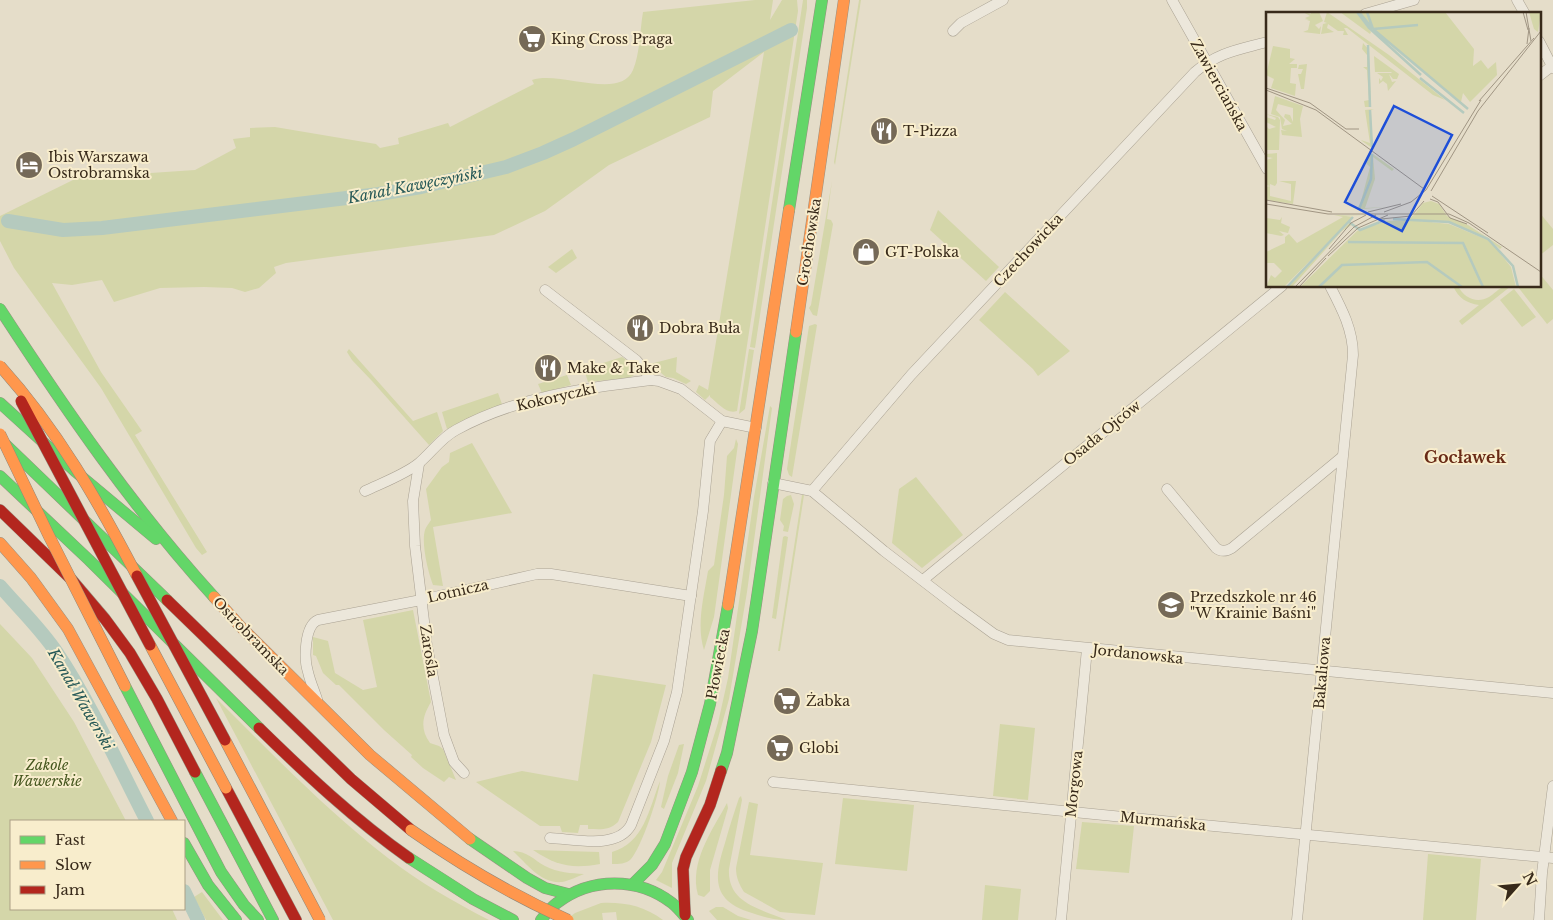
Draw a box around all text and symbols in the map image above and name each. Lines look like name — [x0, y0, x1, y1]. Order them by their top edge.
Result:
inset map — [1266, 12, 1540, 288]
supermarket icon: King Cross Praga — [517, 24, 547, 54]
place label: King Cross Praga — [551, 30, 673, 48]
street label: Zawierciańska — [1186, 36, 1252, 134]
restaurant icon: T-Pizza — [869, 116, 899, 146]
place label: T-Pizza — [903, 122, 957, 140]
place label: Ibis Warszawa Ostrobramska — [48, 148, 150, 182]
hotel icon: Ibis Warszawa Ostrobramska — [14, 150, 44, 180]
water label: Kanał Kawęczyński — [345, 162, 485, 208]
street label: Grochowska — [793, 197, 825, 287]
street label: Czechowicka — [989, 209, 1067, 290]
shop icon: GT-Polska — [851, 237, 881, 267]
place label: GT-Polska — [885, 243, 959, 261]
restaurant icon: Dobra Buła — [625, 313, 655, 343]
place label: Dobra Buła — [659, 319, 741, 337]
restaurant icon: Make & Take — [533, 353, 563, 383]
place label: Make & Take — [567, 359, 660, 377]
street label: Kokoryczki — [515, 379, 598, 415]
street label: Osada Ojców — [1060, 396, 1144, 470]
district label: Gocławek — [1424, 447, 1506, 467]
street label: Lotnicza — [426, 575, 491, 607]
place label: Przedszkole nr 46 "W Krainie Baśni" — [1190, 588, 1317, 622]
school or university icon: Przedszkole nr 46 "W Krainie Baśni" — [1156, 590, 1186, 620]
street label: Ostrobramska — [209, 593, 293, 679]
street label: Zarośla — [416, 623, 442, 679]
street label: Płowiecka — [702, 627, 734, 701]
street label: Bakaliowa — [1310, 636, 1334, 710]
street label: Jordanowska — [1090, 640, 1184, 668]
water label: Kanał Wawerski — [44, 644, 118, 754]
supermarket icon: Żabka — [772, 686, 802, 716]
place label: Żabka — [806, 692, 850, 710]
supermarket icon: Globi — [765, 733, 795, 763]
place label: Globi — [799, 739, 839, 757]
street label: Morgowa — [1062, 749, 1087, 818]
park label: Zakole Wawerskie — [12, 756, 82, 790]
street label: Murmańska — [1119, 808, 1207, 834]
legend — [10, 820, 185, 910]
text: Fast — [55, 830, 86, 849]
text: Slow — [55, 855, 92, 874]
north arrow — [1493, 860, 1543, 910]
text: N — [1519, 869, 1541, 889]
text: Jam — [53, 880, 85, 899]

